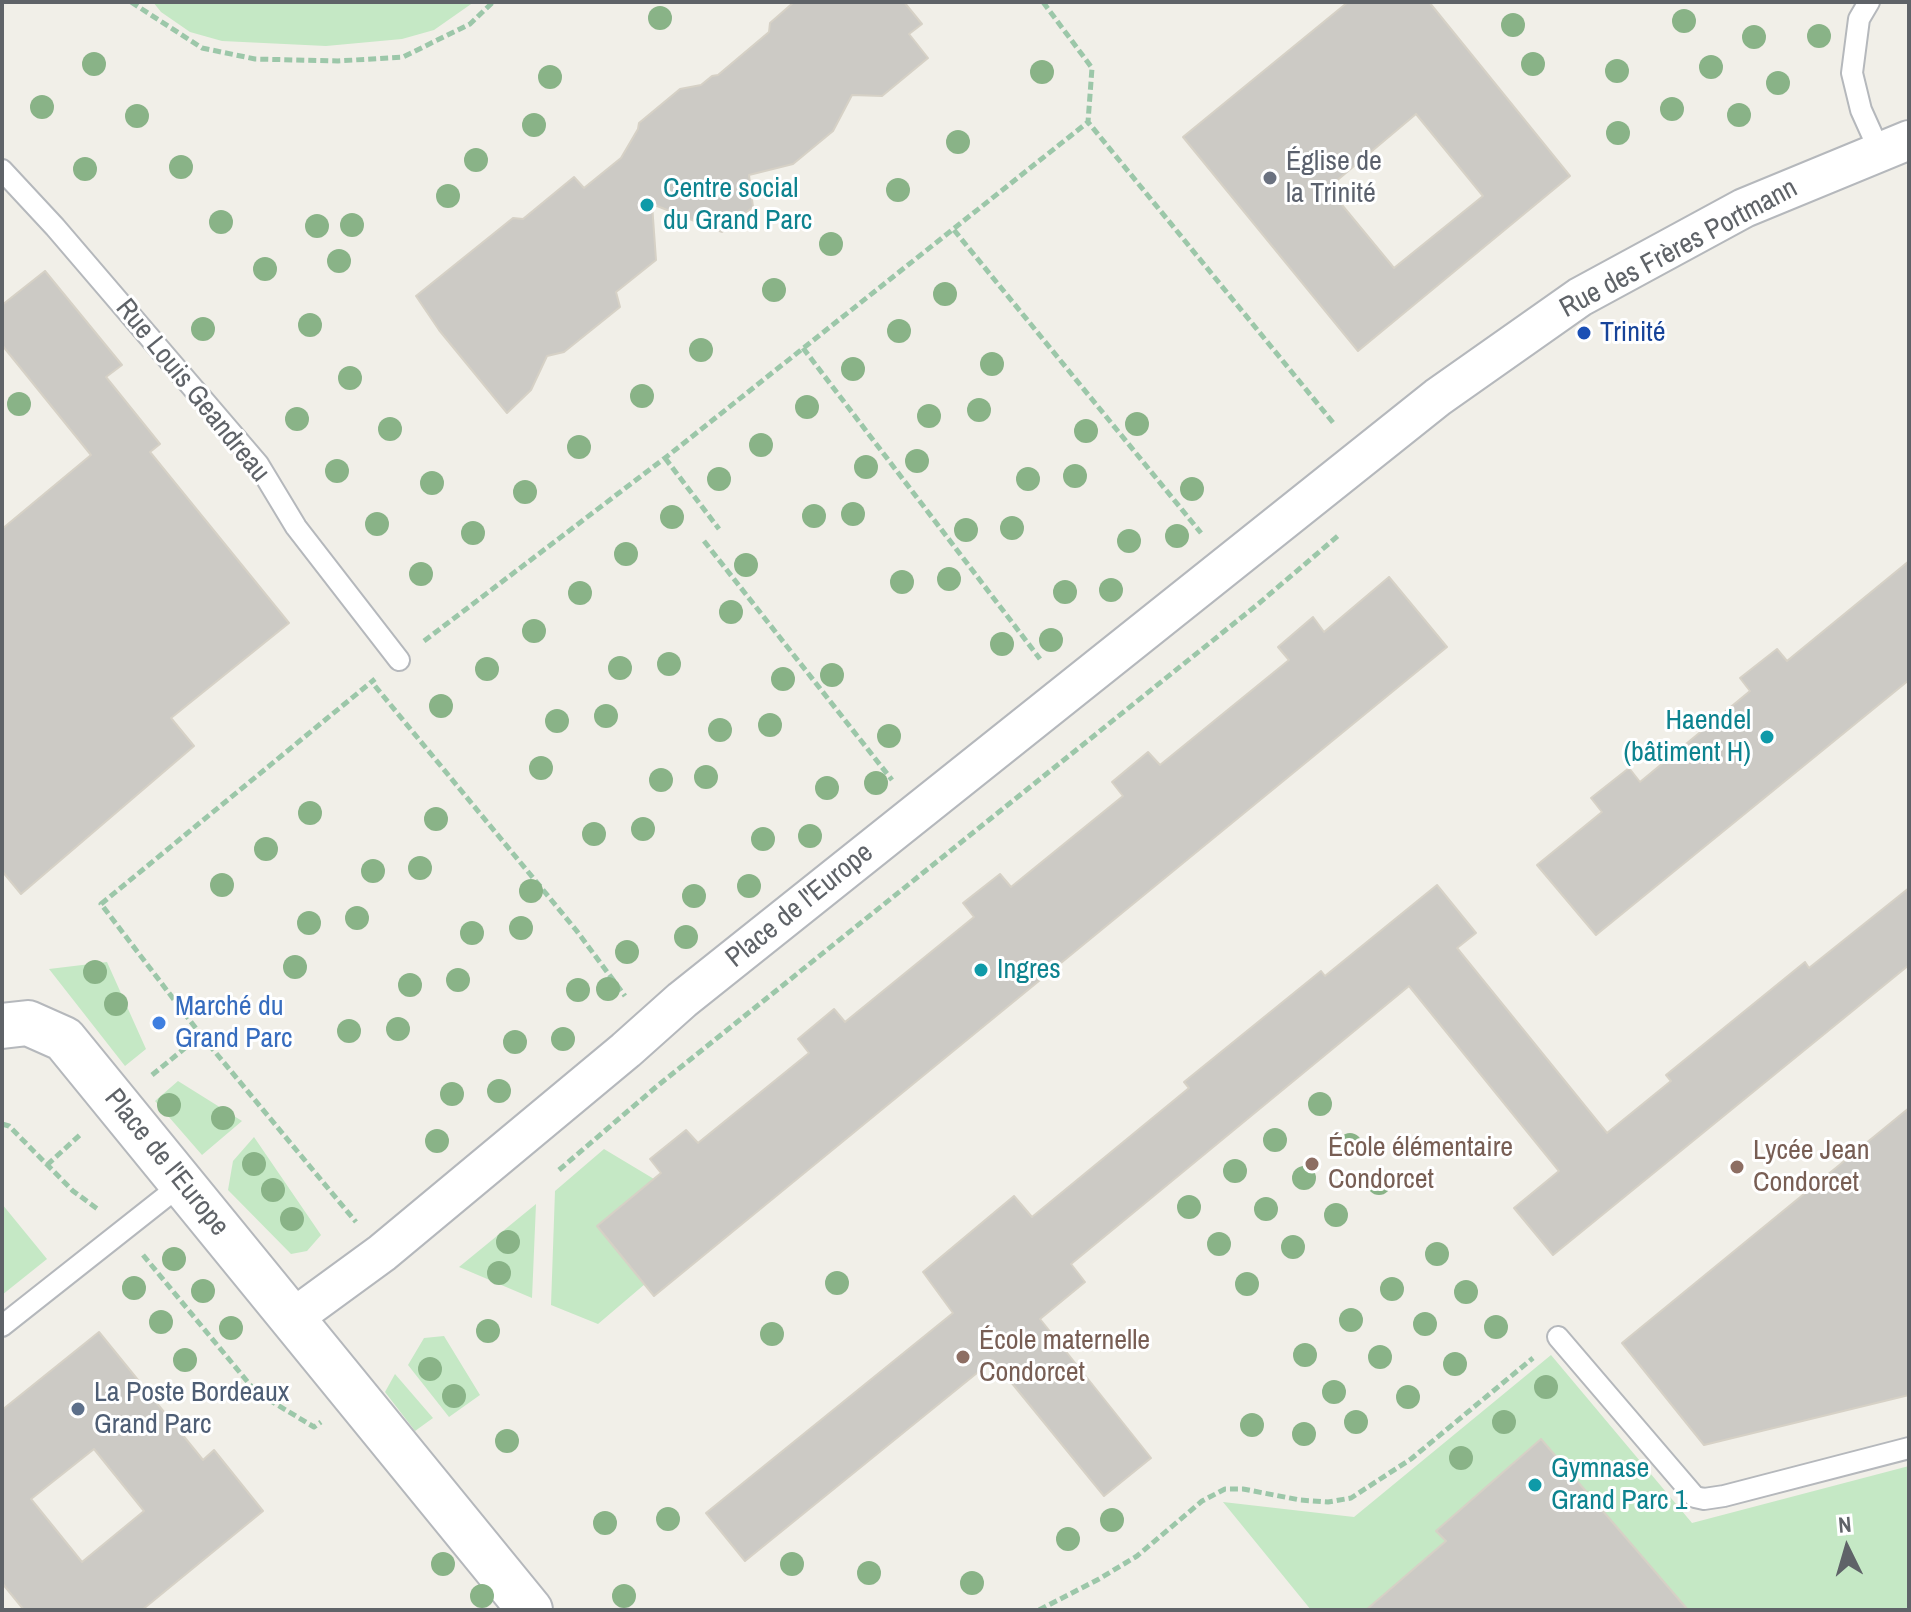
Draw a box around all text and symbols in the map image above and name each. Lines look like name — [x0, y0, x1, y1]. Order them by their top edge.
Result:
place label: Église de la Trinité — [1286, 145, 1382, 211]
marker: Église de la Trinité — [1261, 169, 1279, 187]
place label: Centre social du Grand Parc — [663, 172, 812, 238]
street label: Rue des Frères Portmann — [1554, 172, 1804, 326]
marker: Centre social du Grand Parc — [638, 196, 656, 214]
street label: Rue Louis Geandreau — [108, 293, 276, 489]
place label: Trinité — [1600, 316, 1666, 350]
marker: Trinité — [1575, 324, 1593, 342]
place label: Haendel (bâtiment H) — [1623, 704, 1751, 770]
marker: Haendel (bâtiment H) — [1758, 728, 1776, 746]
street label: Place de l'Europe — [720, 837, 880, 975]
place label: Ingres — [997, 953, 1061, 987]
marker: Ingres — [972, 961, 990, 979]
place label: Marché du Grand Parc — [175, 990, 292, 1056]
marker: Marché du Grand Parc — [150, 1014, 168, 1032]
street label: Place de l'Europe — [97, 1083, 235, 1243]
place label: École élémentaire Condorcet — [1328, 1131, 1513, 1197]
place label: Lycée Jean Condorcet — [1753, 1134, 1870, 1200]
marker: École élémentaire Condorcet — [1303, 1155, 1321, 1173]
marker: Lycée Jean Condorcet — [1728, 1158, 1746, 1176]
place label: École maternelle Condorcet — [979, 1324, 1150, 1390]
marker: École maternelle Condorcet — [954, 1348, 972, 1366]
place label: La Poste Bordeaux Grand Parc — [94, 1376, 289, 1442]
marker: La Poste Bordeaux Grand Parc — [69, 1400, 87, 1418]
place label: Gymnase Grand Parc 1 — [1551, 1452, 1688, 1518]
marker: Gymnase Grand Parc 1 — [1526, 1476, 1544, 1494]
north arrow — [1807, 1508, 1887, 1588]
text: N — [1837, 1509, 1853, 1540]

